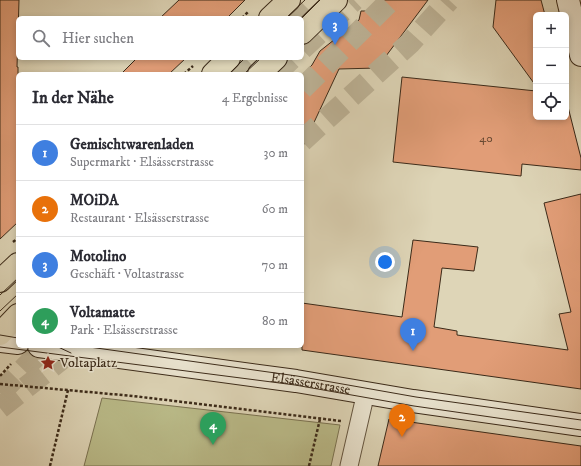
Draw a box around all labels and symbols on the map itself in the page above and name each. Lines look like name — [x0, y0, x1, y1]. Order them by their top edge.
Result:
pin: 3 — [322, 12, 348, 45]
house number: 40 — [479, 131, 493, 146]
your location — [375, 252, 395, 272]
pin: 1 — [400, 318, 426, 351]
place icon: Voltaplatz — [39, 354, 57, 372]
place label: Voltaplatz — [59, 354, 117, 372]
street label: Elsässerstrasse — [269, 369, 352, 399]
pin: 2 — [389, 404, 415, 437]
pin: 4 — [200, 412, 226, 445]

